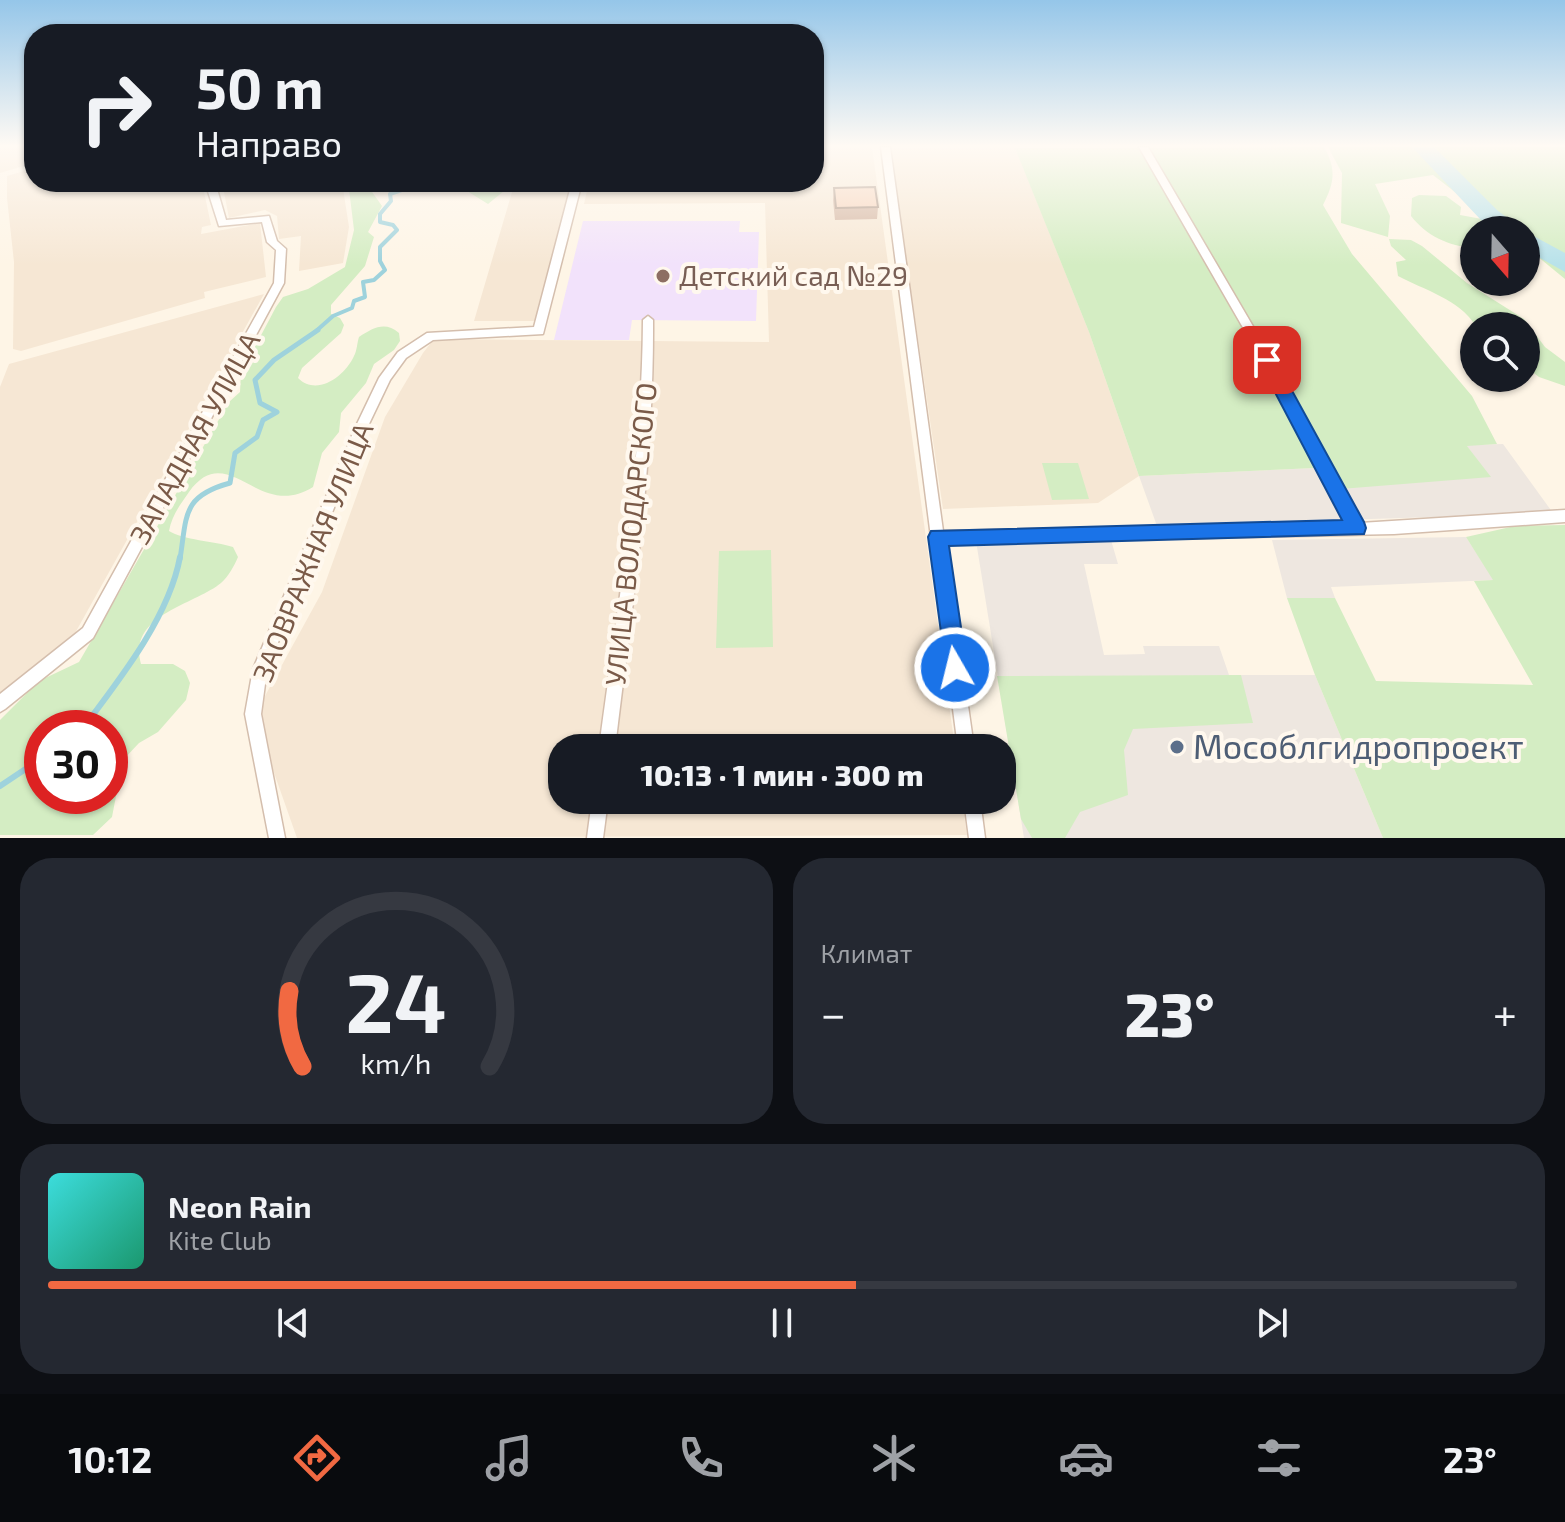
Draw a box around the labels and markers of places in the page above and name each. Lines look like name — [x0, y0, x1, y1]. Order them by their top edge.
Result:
place label: Детский сад №29 — [679, 258, 908, 292]
marker: Детский сад №29 — [654, 267, 672, 285]
pin — [1233, 326, 1301, 394]
place label: Мособлгидропроект — [1193, 725, 1524, 766]
marker: Мособлгидропроект — [1168, 738, 1186, 756]

